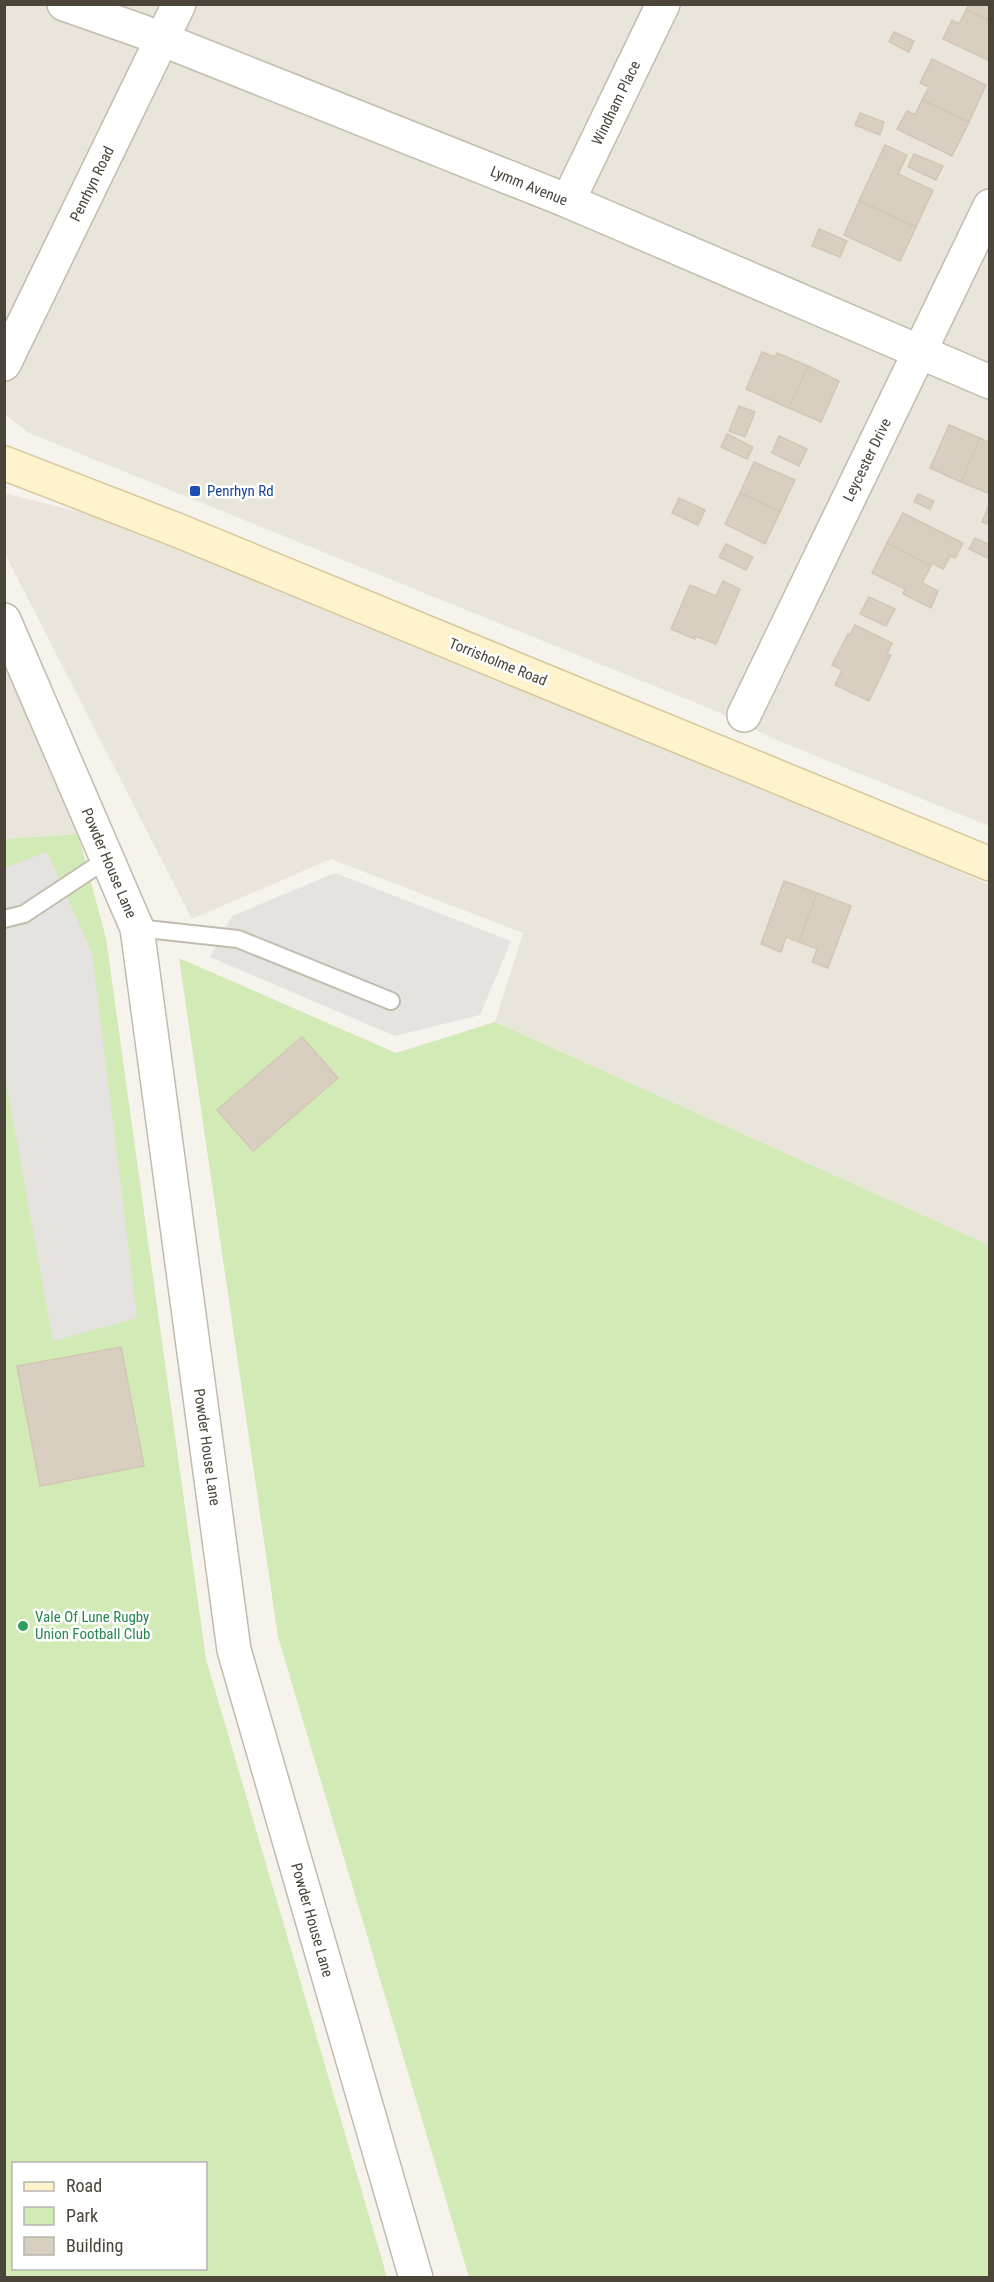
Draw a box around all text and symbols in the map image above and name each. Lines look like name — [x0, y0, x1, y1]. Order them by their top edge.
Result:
street label: Windham Place — [588, 58, 644, 148]
street label: Penrhyn Road — [66, 143, 118, 225]
street label: Lymm Avenue — [488, 162, 570, 210]
street label: Leycester Drive — [839, 415, 895, 505]
place label: Penrhyn Rd — [207, 482, 274, 500]
marker: Penrhyn Rd — [188, 484, 202, 498]
street label: Torrisholme Road — [446, 634, 550, 690]
street label: Powder House Lane — [78, 805, 140, 921]
street label: Powder House Lane — [190, 1387, 224, 1507]
place label: Vale Of Lune Rugby Union Football Club — [35, 1608, 150, 1643]
marker: Vale Of Lune Rugby Union Football Club — [16, 1619, 30, 1633]
street label: Powder House Lane — [287, 1861, 337, 1979]
legend — [12, 2162, 207, 2270]
text: Road — [66, 2175, 102, 2196]
text: Park — [66, 2205, 98, 2226]
text: Building — [66, 2235, 123, 2256]

